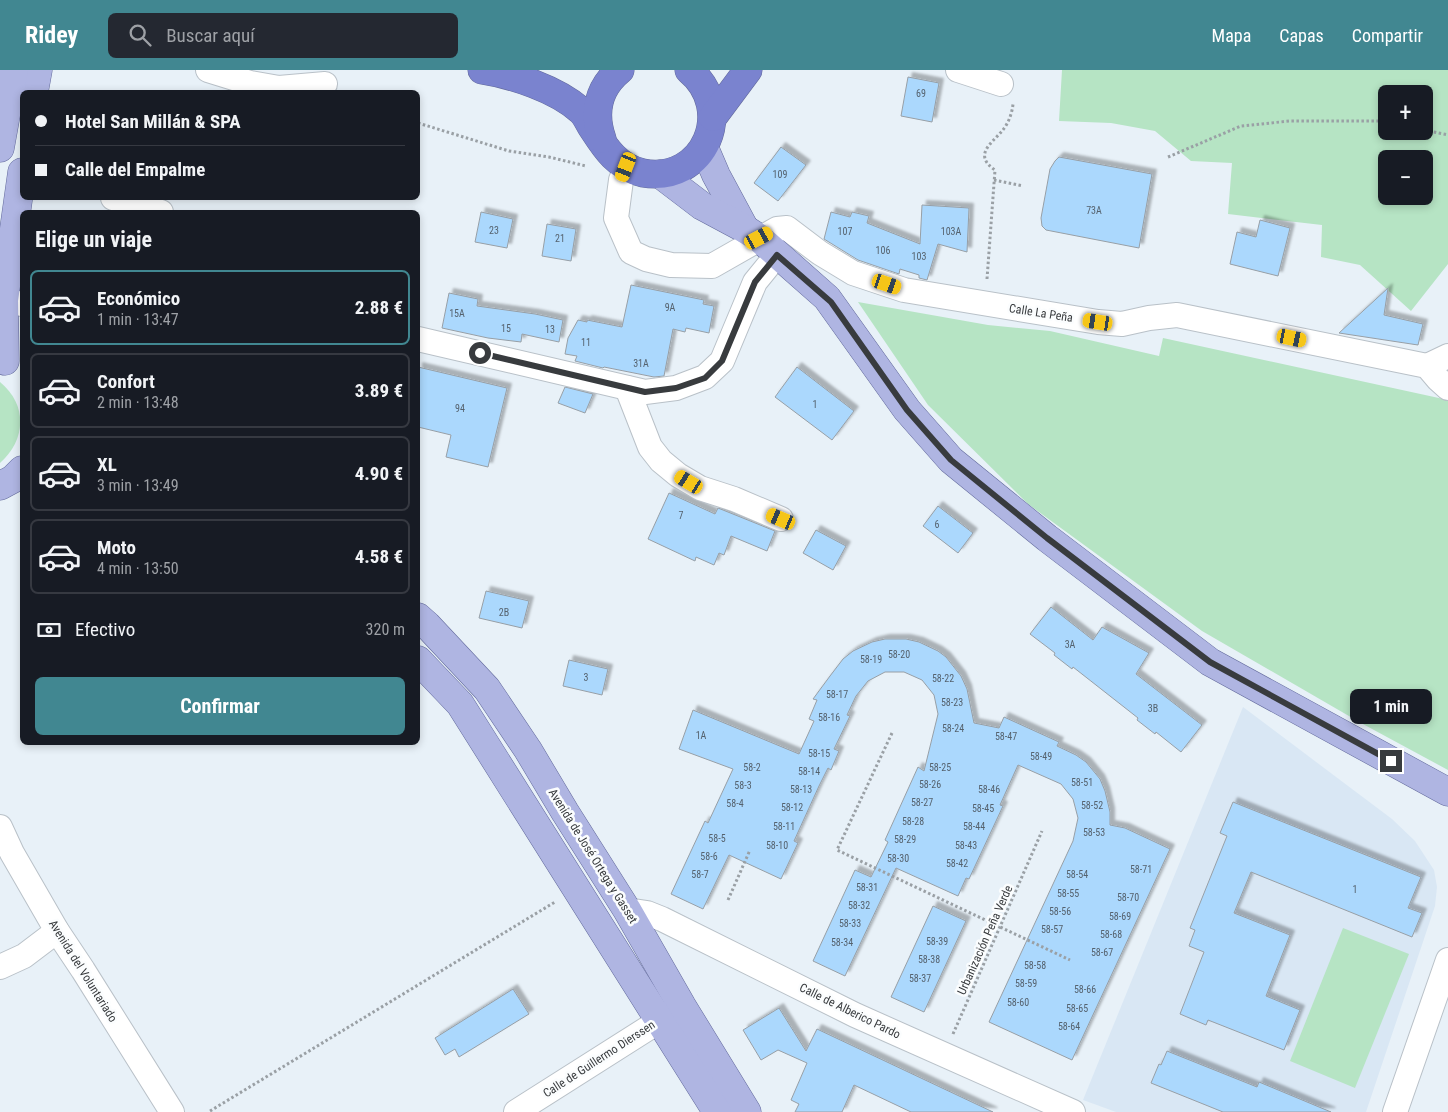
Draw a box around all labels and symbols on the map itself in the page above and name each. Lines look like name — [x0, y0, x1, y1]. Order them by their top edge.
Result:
house number: 69 — [916, 88, 926, 99]
car — [613, 150, 638, 184]
house number: 109 — [773, 169, 787, 180]
house number: 73A — [1086, 205, 1102, 216]
car — [742, 224, 775, 252]
house number: 23 — [489, 225, 499, 236]
house number: 107 — [838, 226, 852, 237]
house number: 103A — [941, 226, 962, 237]
house number: 21 — [555, 233, 565, 244]
house number: 106 — [876, 245, 890, 256]
house number: 103 — [912, 251, 926, 262]
car — [870, 272, 903, 296]
street label: Calle La Peña — [1008, 301, 1074, 325]
house number: 9A — [665, 302, 676, 313]
house number: 15A — [449, 308, 465, 319]
car — [1082, 312, 1113, 332]
house number: 15 — [501, 323, 511, 334]
house number: 13 — [545, 324, 555, 335]
car — [1275, 328, 1308, 348]
house number: 11 — [581, 337, 591, 348]
route start — [469, 342, 491, 364]
house number: 31A — [633, 358, 649, 369]
house number: 1 — [813, 399, 817, 410]
house number: 94 — [455, 403, 465, 414]
car — [672, 468, 705, 496]
car — [764, 506, 797, 532]
house number: 7 — [679, 510, 684, 521]
house number: 6 — [935, 519, 940, 530]
house number: 2B — [499, 607, 509, 618]
house number: 3A — [1065, 639, 1076, 650]
house number: 58-20 — [888, 649, 910, 660]
house number: 58-19 — [860, 654, 882, 665]
house number: 3 — [584, 672, 589, 683]
house number: 58-22 — [932, 673, 954, 684]
callout: 1 min — [1350, 688, 1432, 724]
house number: 58-17 — [826, 689, 848, 700]
house number: 58-23 — [941, 697, 963, 708]
house number: 3B — [1148, 703, 1158, 714]
house number: 58-16 — [818, 712, 840, 723]
house number: 58-24 — [942, 723, 964, 734]
house number: 1A — [696, 730, 707, 741]
house number: 58-47 — [995, 731, 1017, 742]
house number: 58-15 — [808, 748, 830, 759]
route end — [1380, 750, 1402, 772]
house number: 58-49 — [1030, 751, 1052, 762]
house number: 58-2 — [743, 762, 761, 773]
house number: 58-25 — [929, 762, 951, 773]
house number: 58-14 — [798, 766, 820, 777]
house number: 58-51 — [1071, 777, 1093, 788]
house number: 58-26 — [919, 779, 941, 790]
house number: 58-3 — [734, 780, 752, 791]
house number: 58-13 — [790, 784, 812, 795]
house number: 58-46 — [978, 784, 1000, 795]
street label: Avenida de José Ortega y Gasset — [546, 786, 640, 926]
house number: 58-27 — [911, 797, 933, 808]
house number: 58-4 — [726, 798, 744, 809]
house number: 58-52 — [1081, 800, 1103, 811]
house number: 58-12 — [781, 802, 803, 813]
house number: 58-45 — [972, 803, 994, 814]
house number: 58-28 — [902, 816, 924, 827]
house number: 58-11 — [773, 821, 795, 832]
house number: 58-44 — [963, 821, 985, 832]
house number: 58-53 — [1083, 827, 1105, 838]
house number: 58-5 — [708, 833, 726, 844]
house number: 58-29 — [894, 834, 916, 845]
house number: 58-10 — [766, 840, 788, 851]
house number: 58-43 — [955, 840, 977, 851]
house number: 58-6 — [700, 851, 718, 862]
house number: 58-30 — [887, 853, 909, 864]
house number: 58-42 — [946, 858, 968, 869]
house number: 58-71 — [1130, 864, 1152, 875]
house number: 58-7 — [691, 869, 709, 880]
house number: 58-54 — [1066, 869, 1088, 880]
house number: 58-31 — [856, 882, 878, 893]
street label: Urbanización Peña Verde — [955, 883, 1016, 997]
house number: 1 — [1353, 884, 1357, 895]
house number: 58-55 — [1057, 888, 1079, 899]
house number: 58-70 — [1117, 892, 1139, 903]
house number: 58-32 — [848, 900, 870, 911]
house number: 58-56 — [1049, 906, 1071, 917]
house number: 58-69 — [1109, 911, 1131, 922]
street label: Avenida del Voluntariado — [46, 917, 120, 1025]
house number: 58-33 — [839, 918, 861, 929]
house number: 58-57 — [1041, 924, 1063, 935]
house number: 58-68 — [1100, 929, 1122, 940]
house number: 58-39 — [926, 936, 948, 947]
house number: 58-34 — [831, 937, 853, 948]
house number: 58-67 — [1091, 947, 1113, 958]
house number: 58-38 — [918, 954, 940, 965]
house number: 58-58 — [1024, 960, 1046, 971]
house number: 58-37 — [909, 973, 931, 984]
house number: 58-59 — [1015, 978, 1037, 989]
street label: Calle de Alberico Pardo — [797, 980, 903, 1042]
house number: 58-66 — [1074, 984, 1096, 995]
house number: 58-60 — [1007, 997, 1029, 1008]
house number: 58-65 — [1066, 1003, 1088, 1014]
street label: Calle de Guillermo Dierssen — [541, 1018, 658, 1100]
house number: 58-64 — [1058, 1021, 1080, 1032]

